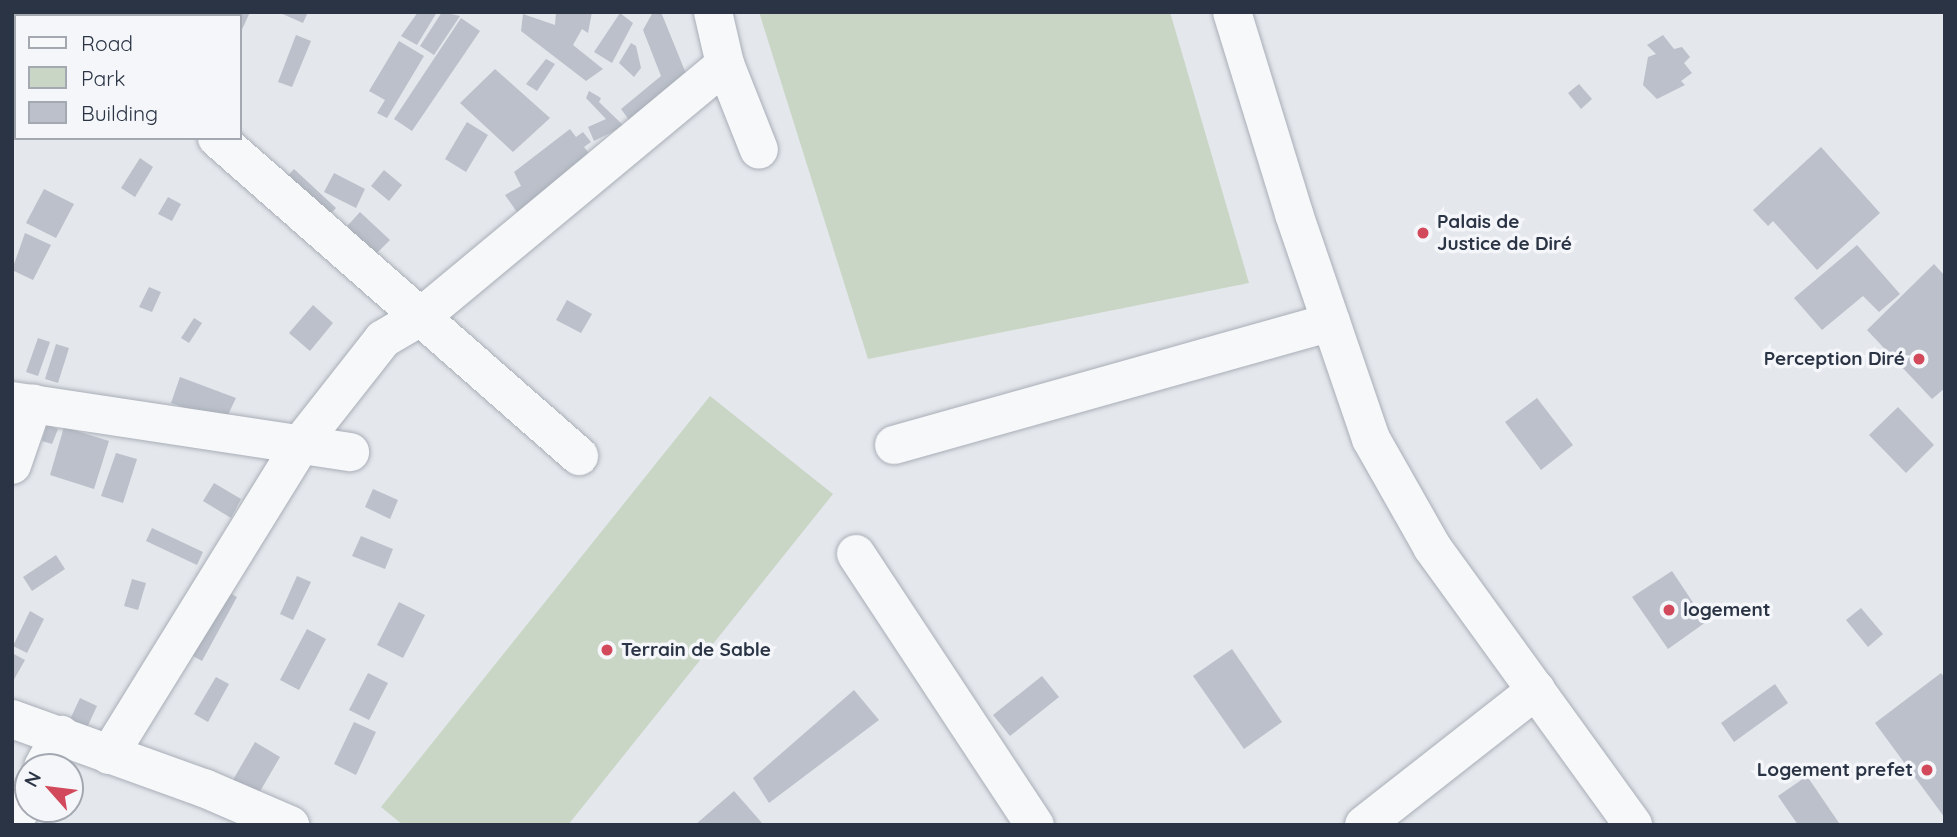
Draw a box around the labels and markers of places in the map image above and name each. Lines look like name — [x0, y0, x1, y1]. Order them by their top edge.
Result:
place label: Palais de Justice de Diré — [1437, 211, 1572, 255]
marker: Palais de Justice de Diré — [1415, 225, 1431, 241]
place label: Perception Diré — [1764, 348, 1905, 370]
marker: Perception Diré — [1911, 351, 1927, 367]
place label: logement — [1683, 599, 1771, 621]
marker: logement — [1661, 602, 1677, 618]
place label: Terrain de Sable — [621, 639, 771, 661]
marker: Terrain de Sable — [599, 642, 615, 658]
place label: Logement prefet — [1757, 759, 1913, 781]
marker: Logement prefet — [1919, 762, 1935, 778]

